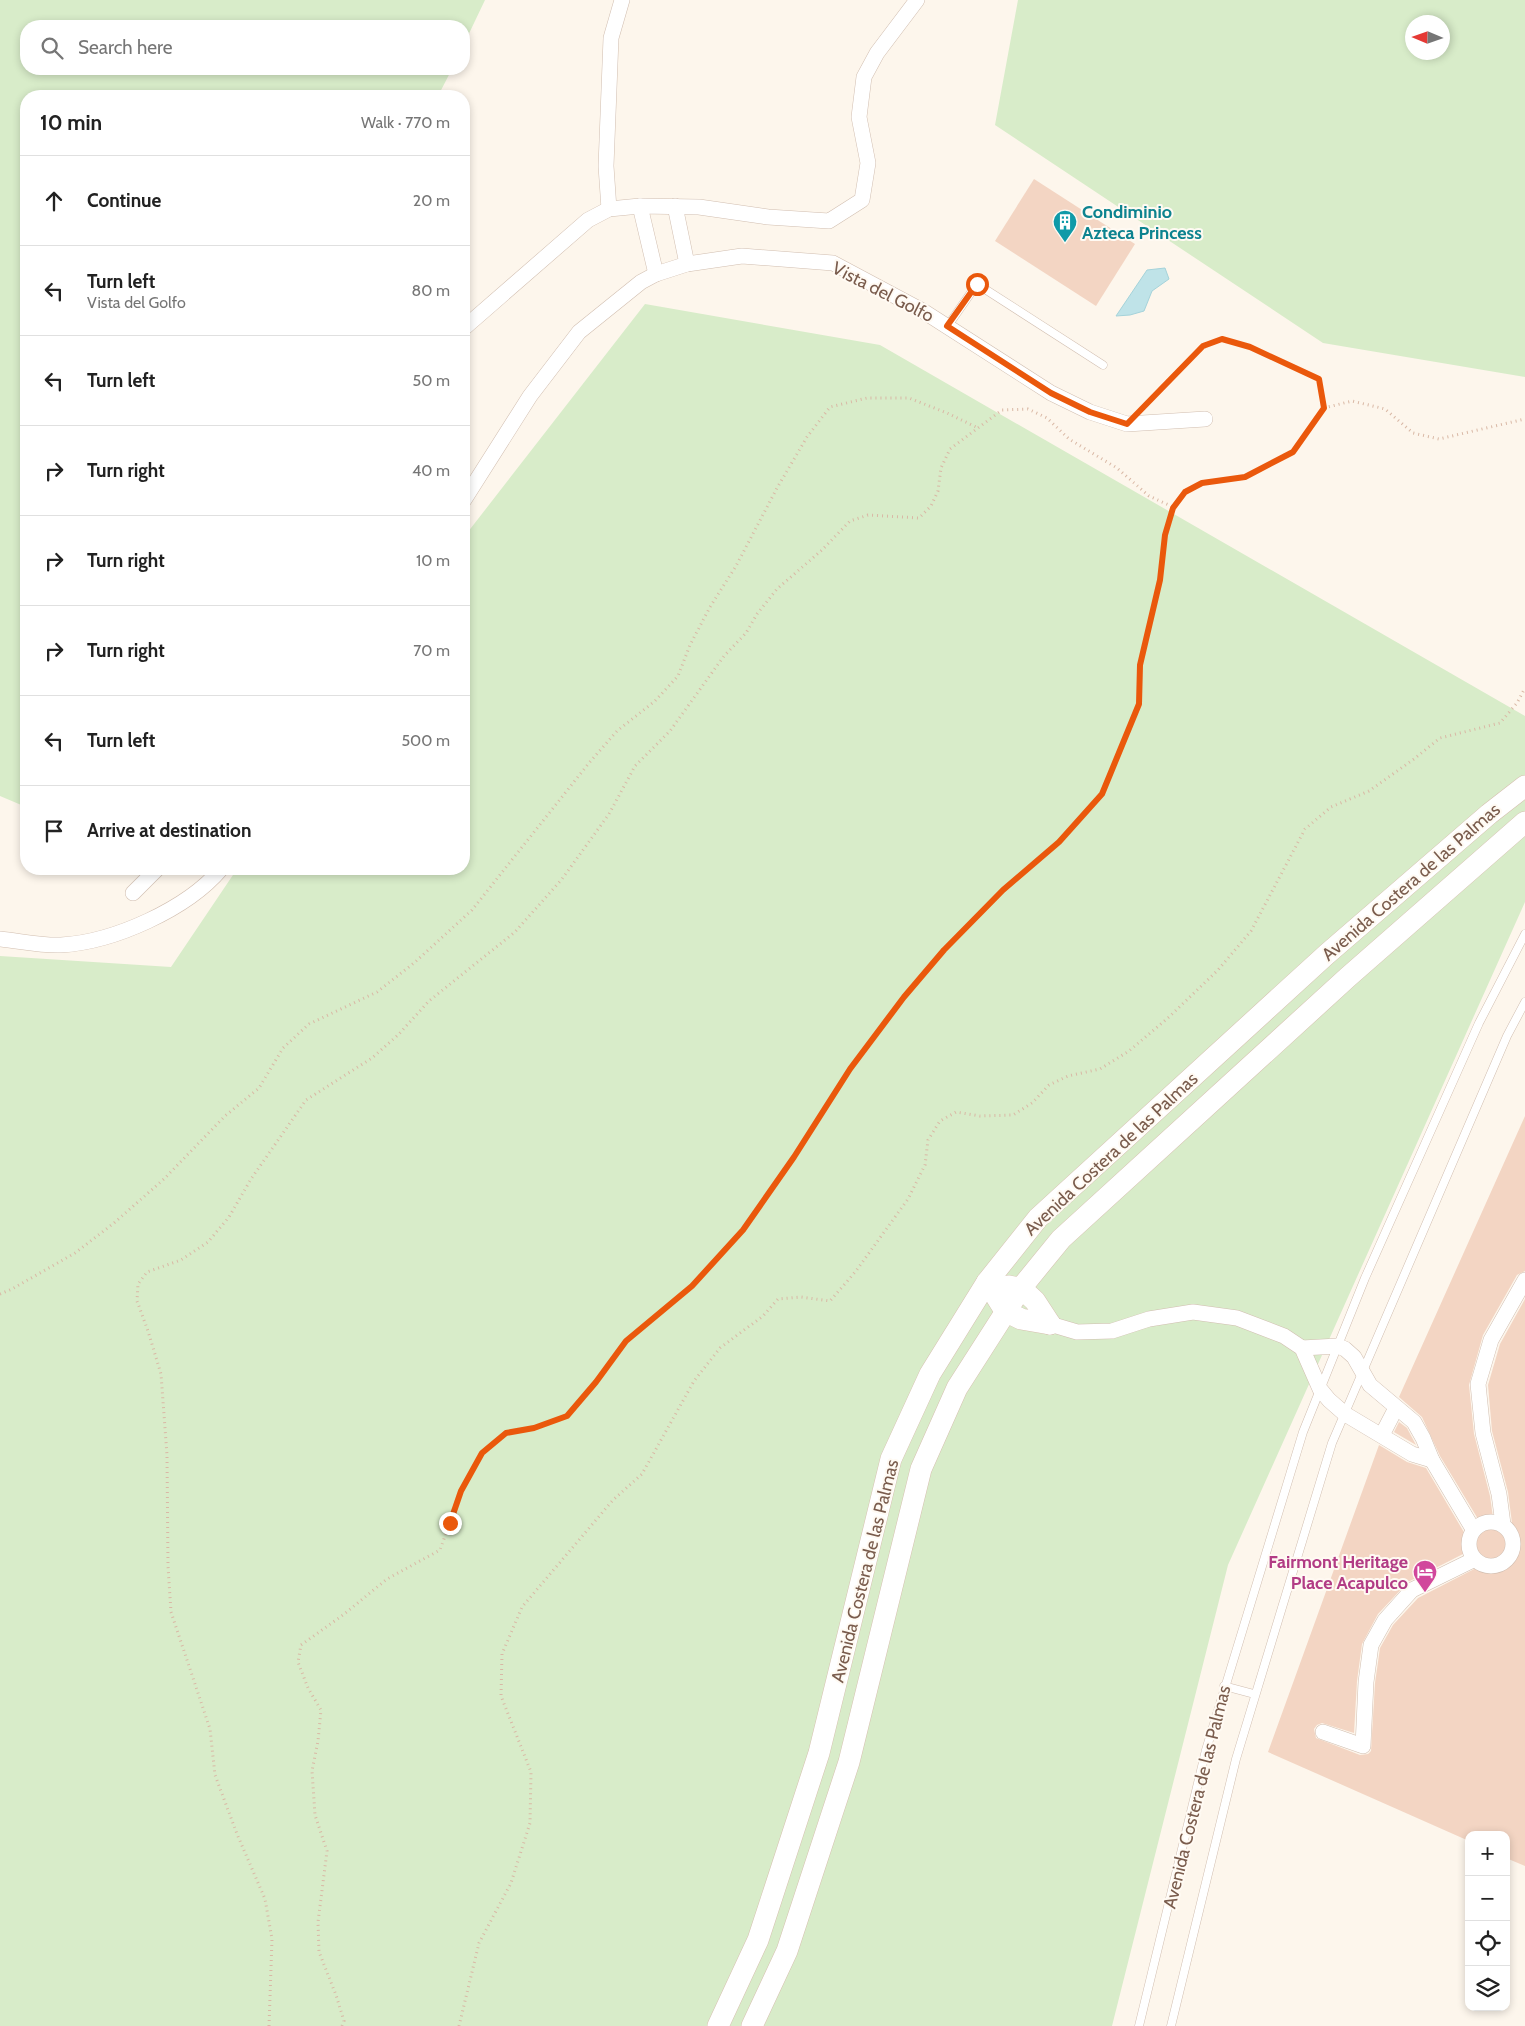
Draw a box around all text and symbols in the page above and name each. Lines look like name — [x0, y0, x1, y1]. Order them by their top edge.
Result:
north arrow — [1405, 15, 1450, 60]
search box — [20, 20, 470, 75]
icon: search — [38, 34, 66, 62]
text: Search here — [78, 36, 172, 59]
text: 10 min — [40, 110, 102, 135]
text: Walk · 770 m — [361, 113, 450, 132]
icon: ahead — [40, 187, 68, 215]
text: Continue — [87, 189, 161, 212]
text: 20 m — [413, 191, 450, 210]
place label: Condiminio Azteca Princess — [1082, 201, 1202, 244]
building icon: Condiminio Azteca Princess — [1052, 209, 1078, 243]
street label: Vista del Golfo — [828, 257, 938, 327]
text: Turn left — [87, 270, 155, 293]
route start — [966, 273, 989, 296]
icon: left — [40, 277, 68, 305]
text: 80 m — [412, 281, 450, 300]
text: Vista del Golfo — [87, 293, 186, 312]
icon: left — [40, 367, 68, 395]
text: Turn left — [87, 369, 155, 392]
text: 50 m — [413, 371, 450, 390]
icon: right — [40, 457, 68, 485]
text: Turn right — [87, 459, 165, 482]
text: 40 m — [412, 461, 450, 480]
icon: right — [40, 547, 68, 575]
text: Turn right — [87, 549, 165, 572]
text: 10 m — [416, 551, 450, 570]
icon: right — [40, 637, 68, 665]
text: Turn right — [87, 639, 165, 662]
text: 70 m — [413, 641, 450, 660]
icon: left — [40, 727, 68, 755]
text: Turn left — [87, 729, 155, 752]
text: 500 m — [401, 731, 450, 750]
street label: Avenida Costera de las Palmas — [1317, 799, 1505, 965]
icon: arrive — [40, 817, 68, 845]
text: Arrive at destination — [87, 819, 251, 842]
street label: Avenida Costera de las Palmas — [1020, 1068, 1202, 1240]
street label: Avenida Costera de las Palmas — [827, 1457, 903, 1685]
route end — [439, 1512, 462, 1535]
place label: Fairmont Heritage Place Acapulco — [1268, 1551, 1408, 1594]
hotel icon: Fairmont Heritage Place Acapulco — [1412, 1559, 1438, 1593]
street label: Avenida Costera de las Palmas — [1159, 1683, 1235, 1911]
map controls — [1465, 1831, 1510, 2011]
button: + — [1465, 1831, 1510, 1876]
button: − — [1465, 1876, 1510, 1921]
button: locate — [1465, 1921, 1510, 1966]
button: layers — [1465, 1966, 1510, 2011]

